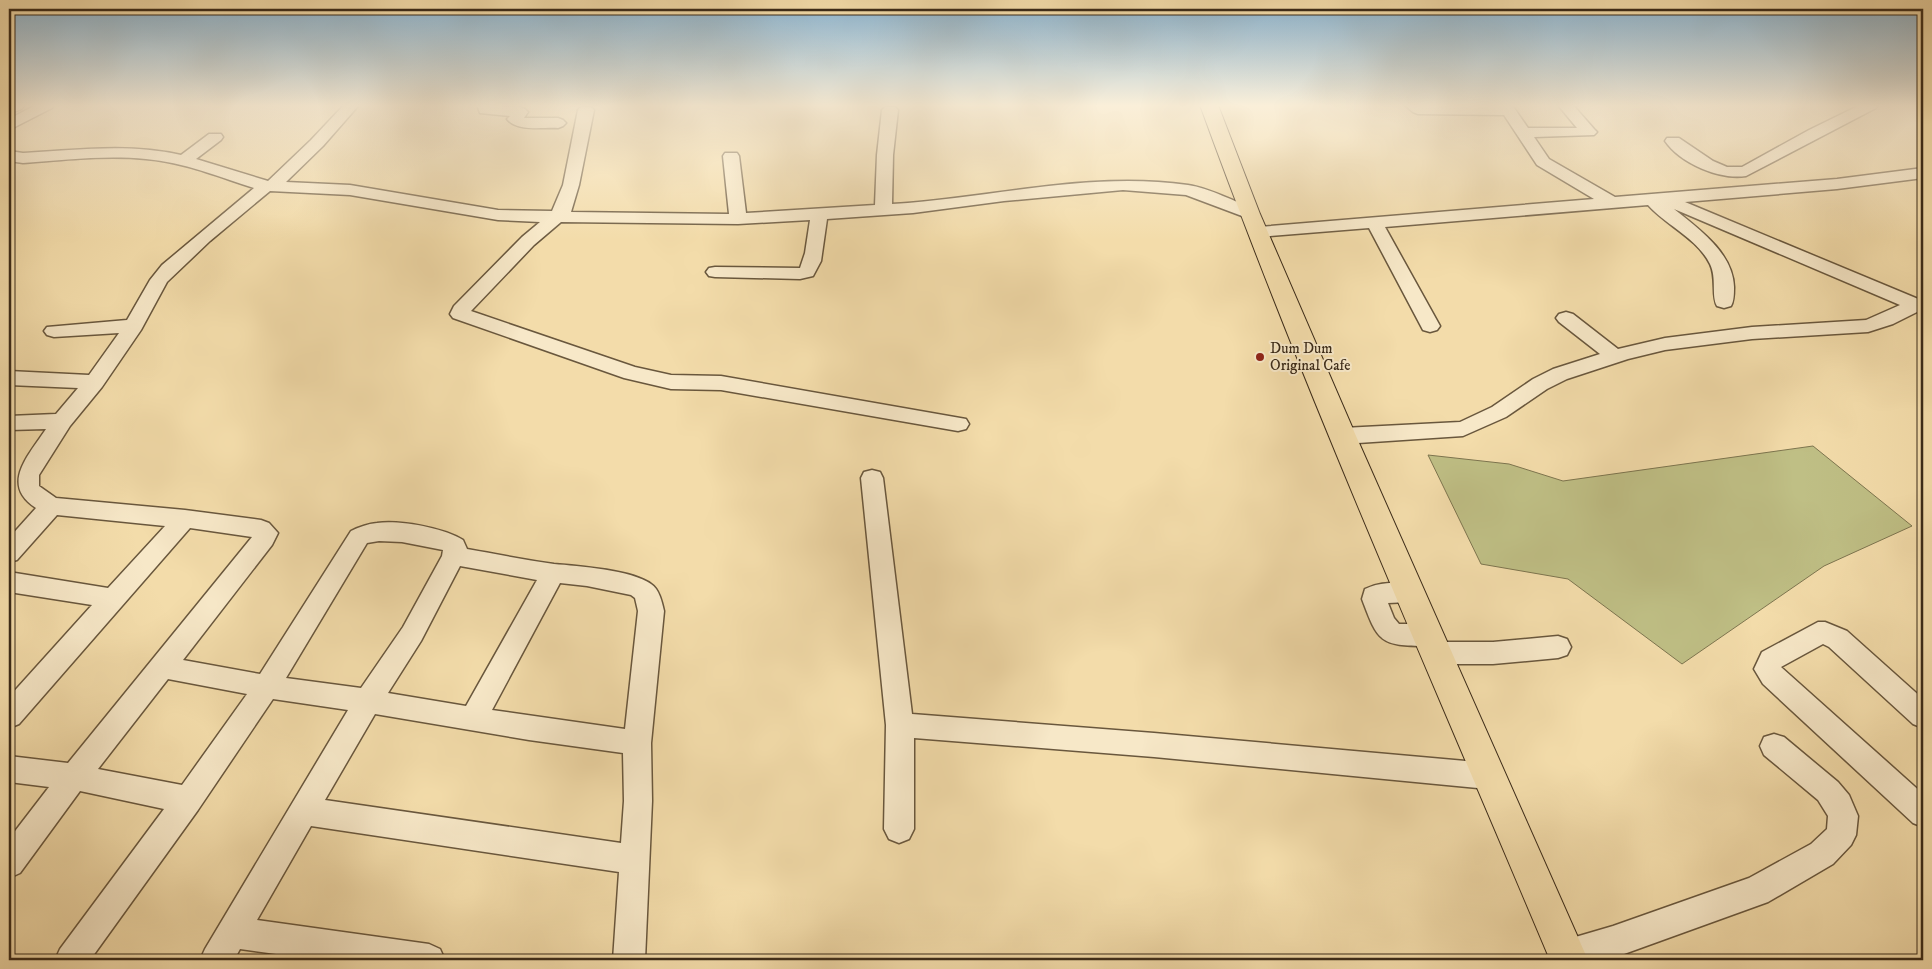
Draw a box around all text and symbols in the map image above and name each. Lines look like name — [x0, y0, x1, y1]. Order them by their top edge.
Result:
place label: Dum Dum Original Cafe — [1270, 339, 1350, 375]
marker: Dum Dum Original Cafe — [1254, 351, 1266, 363]

